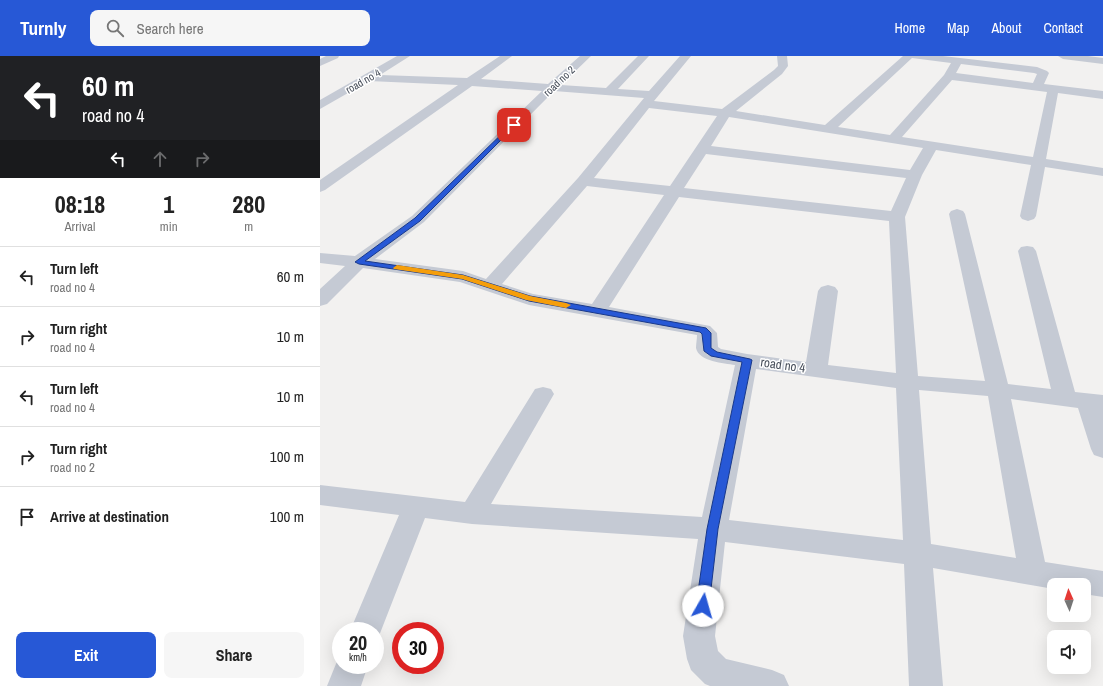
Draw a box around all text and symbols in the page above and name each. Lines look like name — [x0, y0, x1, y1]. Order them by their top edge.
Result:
search box — [90, 10, 370, 46]
text: Turnly — [20, 15, 66, 41]
icon: search — [104, 17, 126, 39]
text: Search here — [136, 18, 204, 39]
text: Home — [894, 19, 925, 37]
text: Map — [947, 19, 969, 37]
text: About — [991, 19, 1021, 37]
text: Contact — [1043, 19, 1083, 37]
street label: road no 2 — [540, 63, 578, 99]
street label: road no 4 — [343, 65, 383, 97]
text: 60 m — [82, 67, 134, 105]
icon: left — [16, 72, 68, 124]
text: road no 4 — [82, 103, 144, 128]
pin — [497, 108, 531, 142]
icon: arrive — [503, 114, 525, 136]
icon: left — [107, 148, 129, 170]
icon: ahead — [149, 148, 171, 170]
icon: right — [191, 148, 213, 170]
text: 08:18 — [55, 188, 105, 220]
text: 1 — [163, 188, 174, 220]
text: 280 — [232, 188, 265, 220]
text: Arrival — [65, 218, 95, 235]
text: min — [160, 218, 178, 235]
text: m — [244, 218, 253, 235]
text: Turn left — [50, 258, 98, 279]
icon: left — [16, 266, 38, 288]
text: 60 m — [277, 266, 304, 287]
text: road no 4 — [50, 279, 95, 296]
text: Turn right — [50, 318, 107, 339]
icon: right — [16, 326, 38, 348]
text: 10 m — [277, 326, 304, 347]
text: road no 4 — [50, 339, 95, 356]
street label: road no 4 — [760, 353, 807, 377]
text: Turn left — [50, 378, 98, 399]
icon: left — [16, 386, 38, 408]
text: 10 m — [277, 386, 304, 407]
text: road no 4 — [50, 399, 95, 416]
text: Turn right — [50, 438, 107, 459]
icon: right — [16, 446, 38, 468]
text: 100 m — [270, 446, 304, 467]
text: road no 2 — [50, 459, 95, 476]
icon: arrive — [16, 506, 38, 528]
text: Arrive at destination — [50, 506, 169, 527]
text: 100 m — [270, 506, 304, 527]
north arrow — [1047, 578, 1091, 622]
map controls — [1047, 578, 1091, 674]
position arrow — [682, 585, 724, 627]
speed limit sign: 30 — [392, 622, 444, 674]
text: 20 — [349, 629, 367, 656]
button: sound — [1047, 630, 1091, 674]
button: Exit — [16, 632, 156, 678]
button: Share — [164, 632, 304, 678]
text: km/h — [349, 651, 367, 664]

